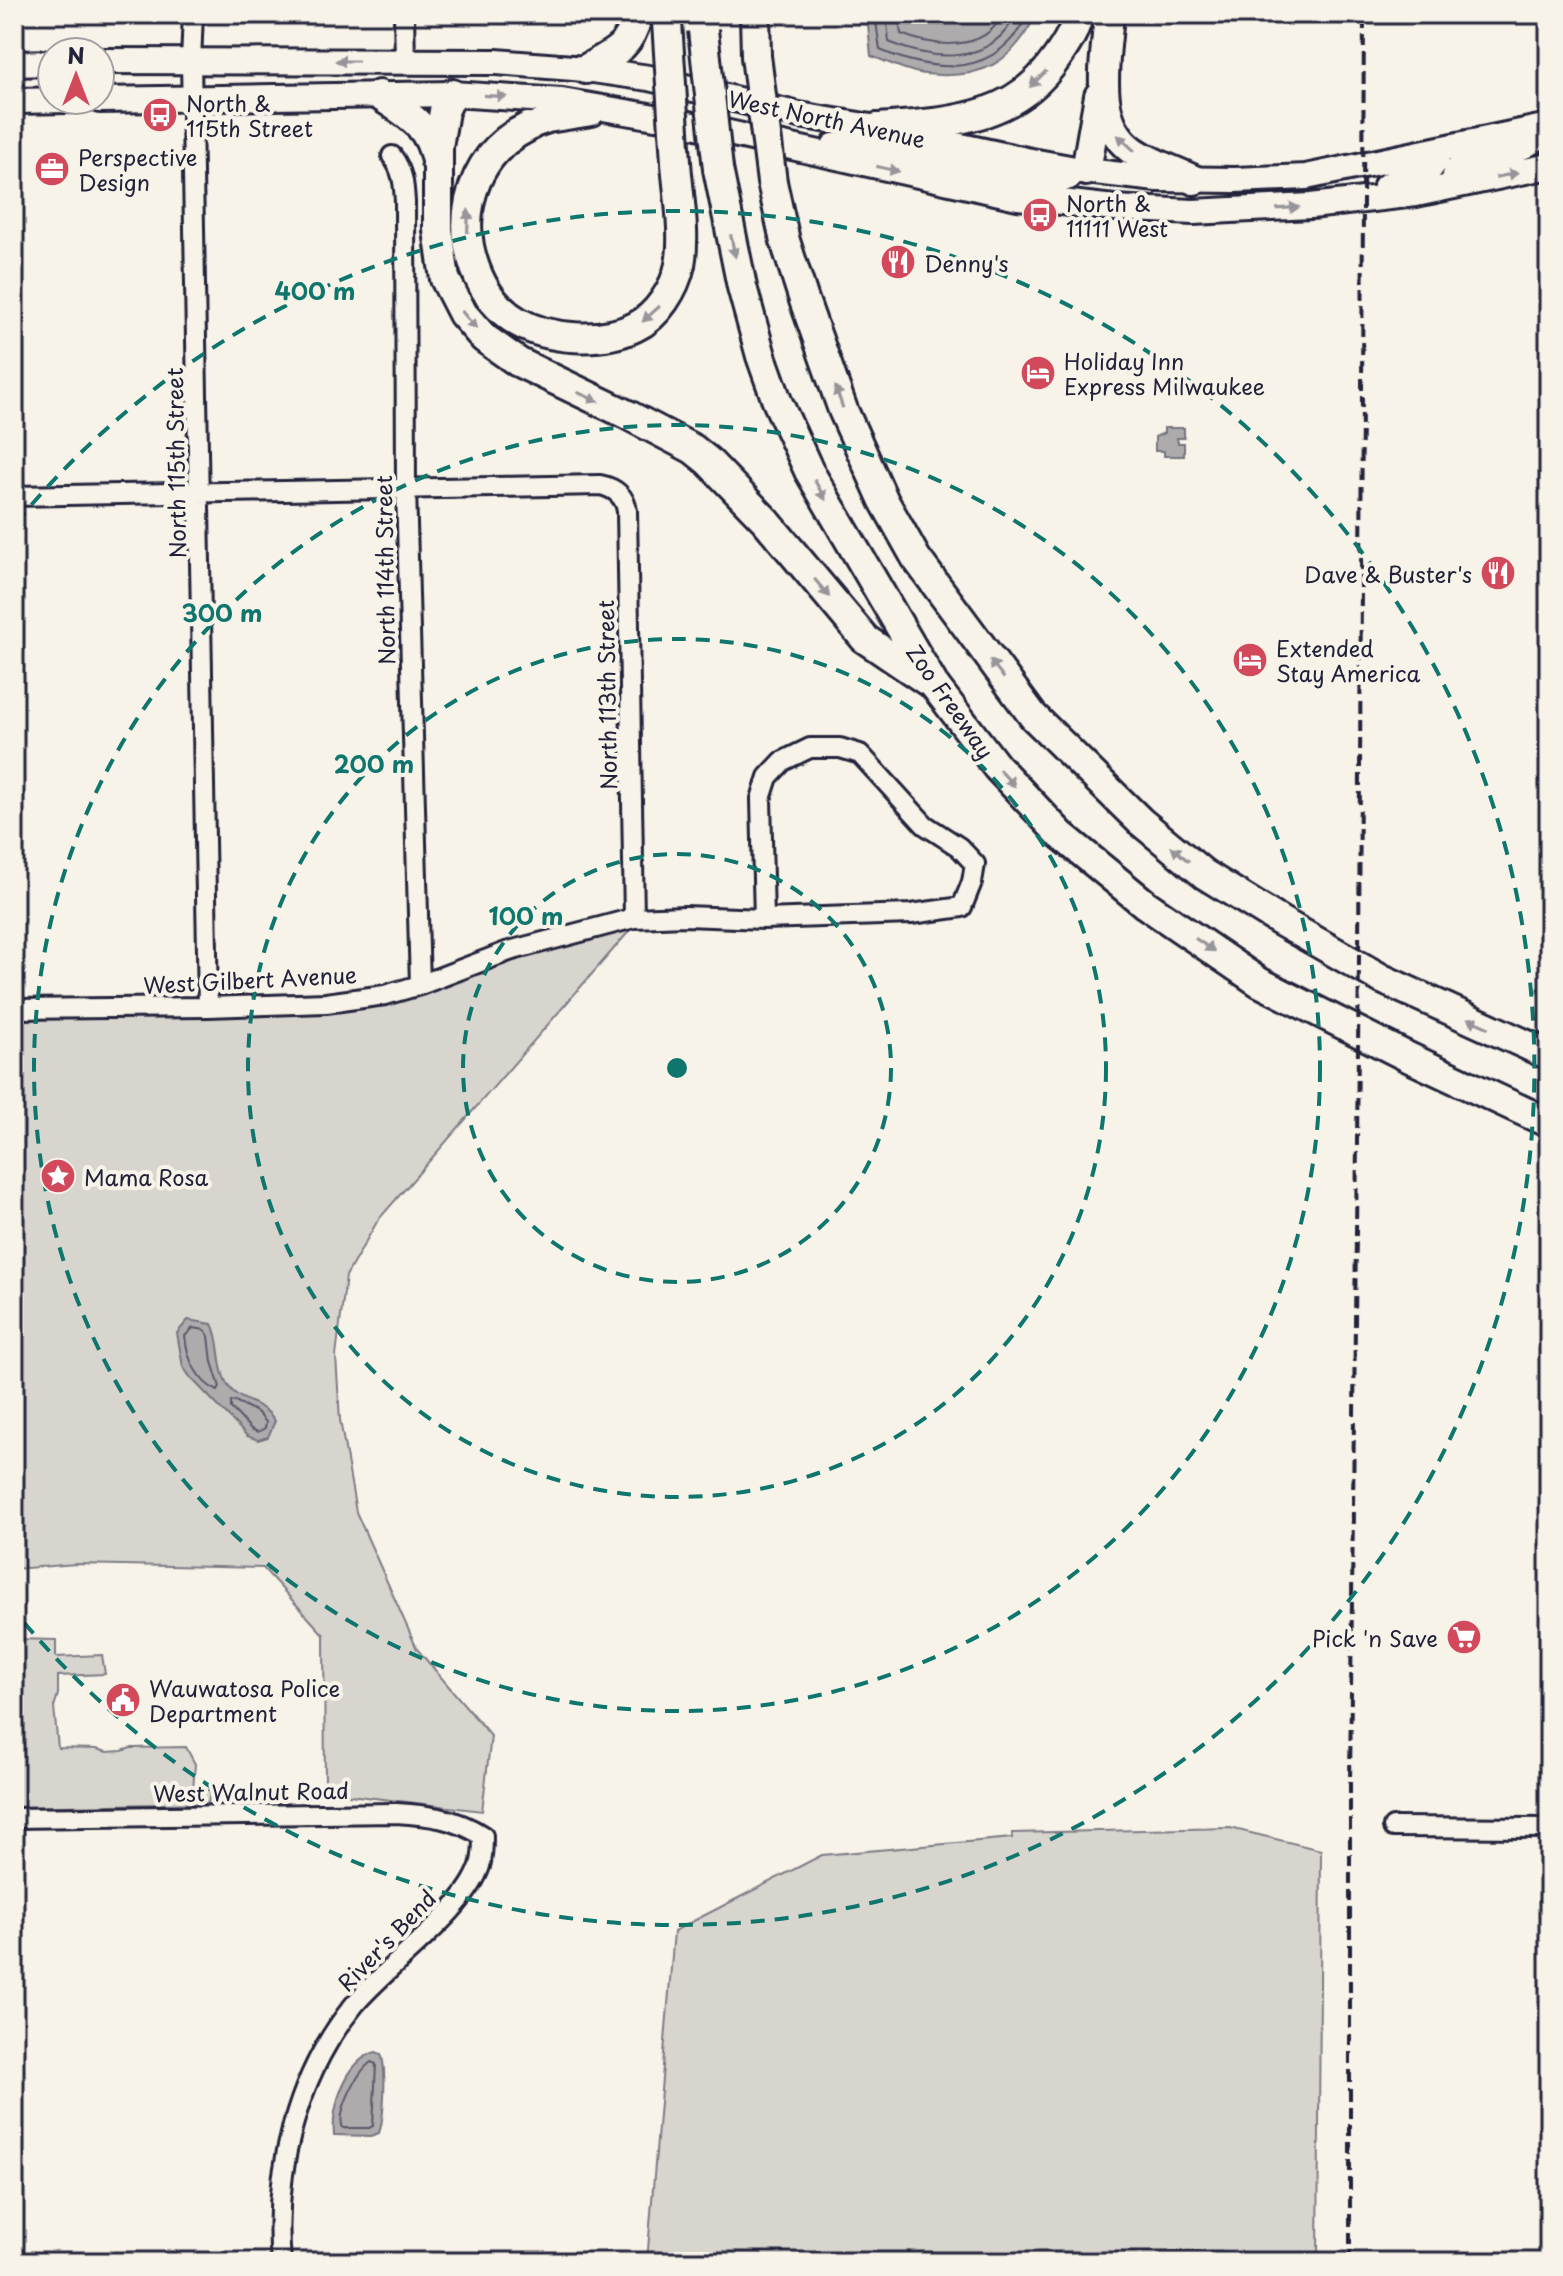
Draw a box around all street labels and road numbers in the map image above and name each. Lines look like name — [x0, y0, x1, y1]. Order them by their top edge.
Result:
street label: West North Avenue — [725, 81, 929, 155]
street label: North 115th Street — [157, 367, 193, 559]
street label: North 114th Street — [366, 475, 402, 665]
street label: North 113th Street — [588, 600, 624, 790]
street label: Zoo Freeway — [899, 637, 1003, 765]
street label: West Gilbert Avenue — [142, 957, 358, 1001]
street label: West Walnut Road — [153, 1773, 349, 1809]
street label: River's Bend — [329, 1882, 443, 1998]

